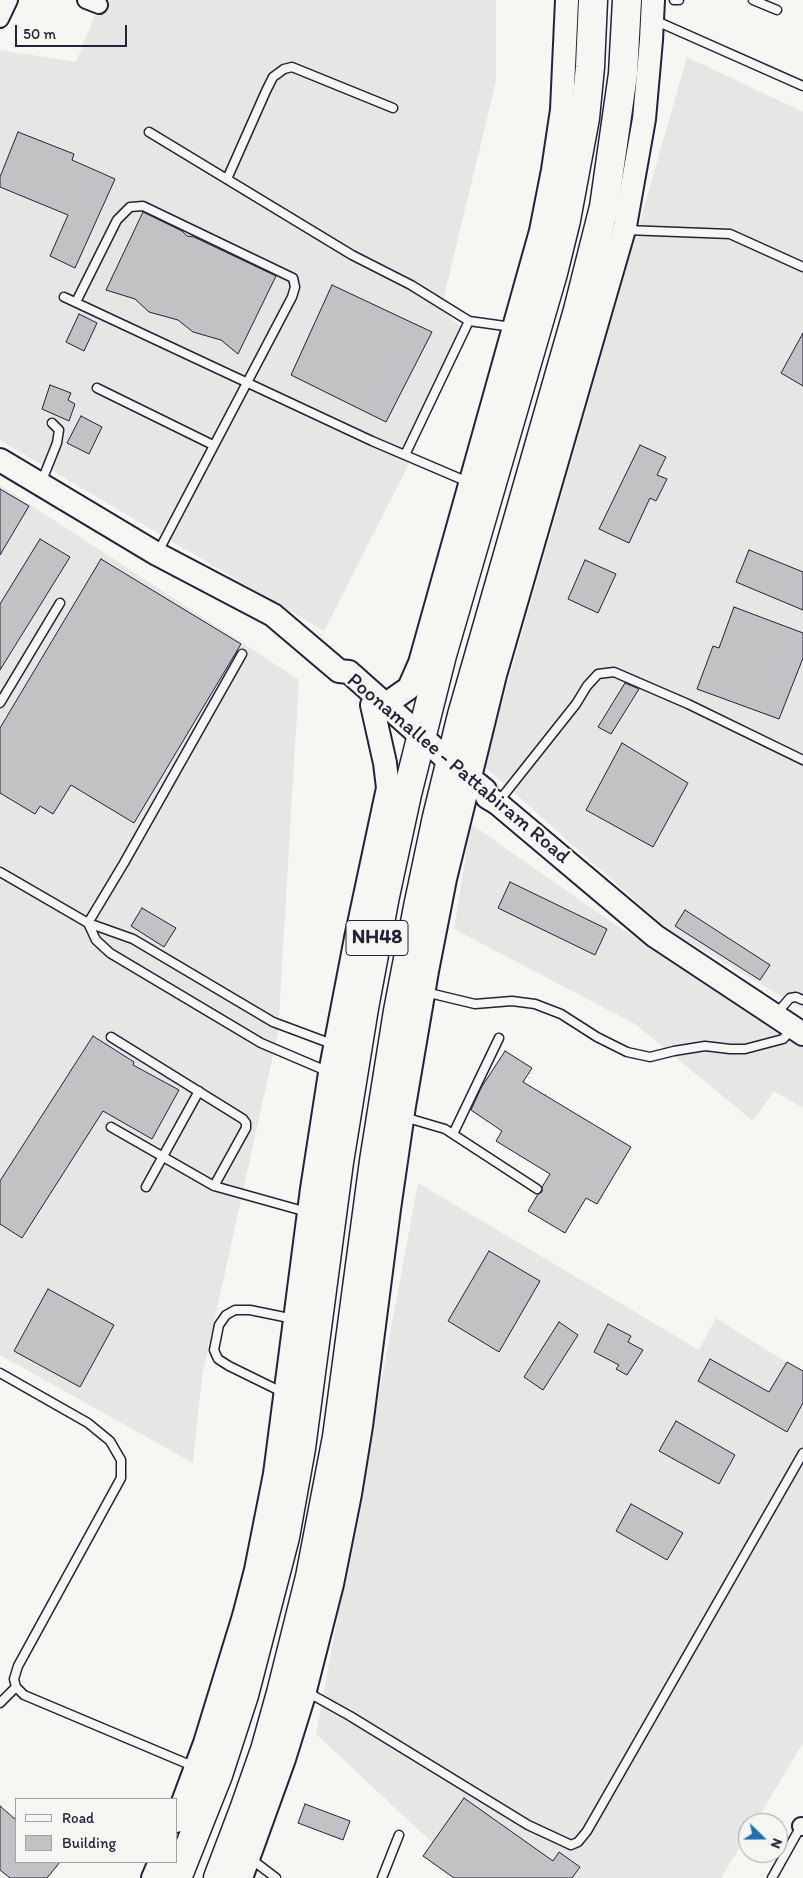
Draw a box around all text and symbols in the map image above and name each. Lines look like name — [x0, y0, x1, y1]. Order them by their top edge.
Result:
scale bar — [18, 15, 130, 47]
text: 50 m — [23, 25, 56, 43]
street label: Poonamallee - Pattabiram Road — [341, 668, 575, 870]
road number: NH48 — [346, 920, 408, 956]
legend — [15, 1798, 178, 1863]
text: Road — [62, 1809, 94, 1827]
north arrow — [738, 1813, 788, 1863]
text: Building — [62, 1834, 116, 1852]
text: N — [767, 1836, 786, 1851]

